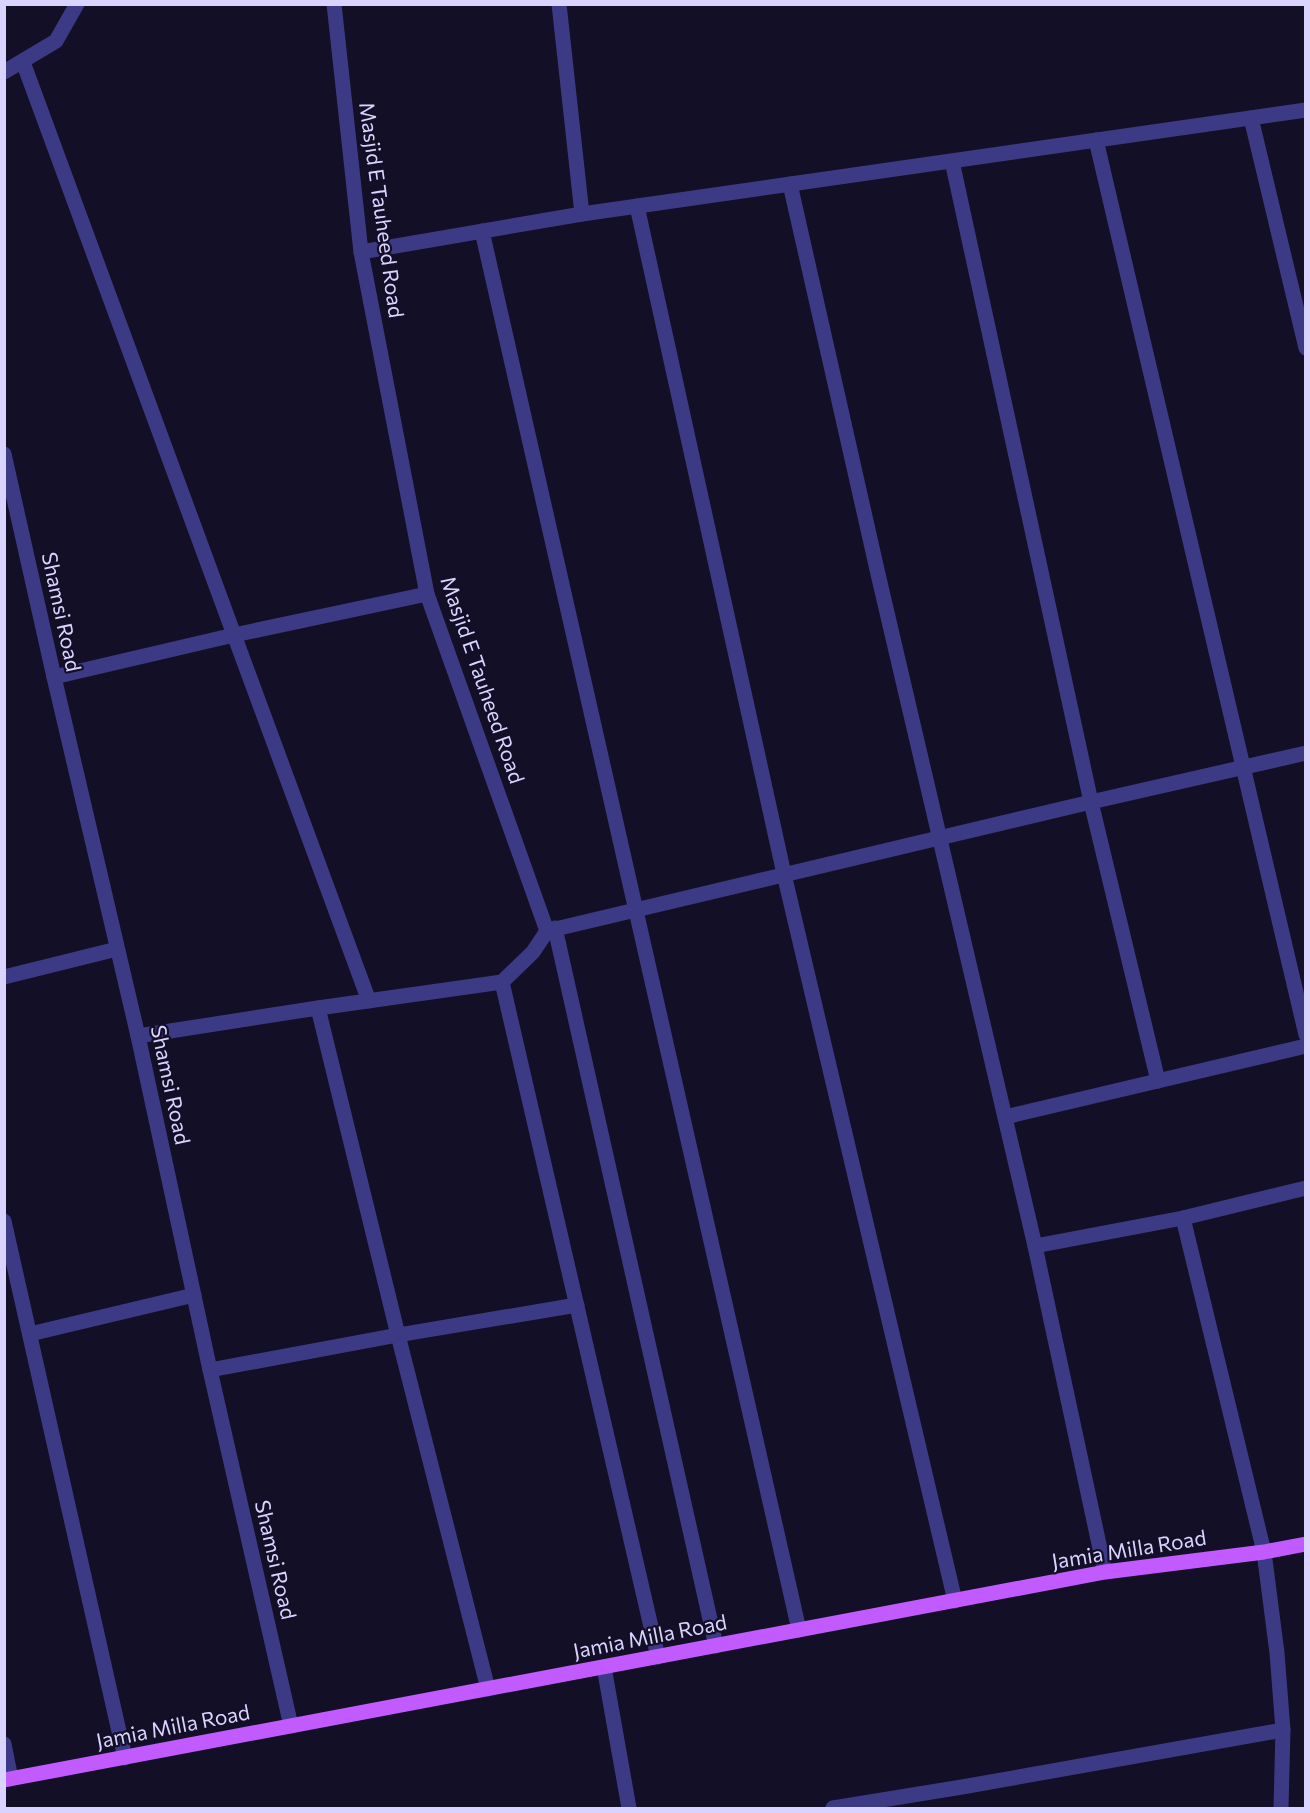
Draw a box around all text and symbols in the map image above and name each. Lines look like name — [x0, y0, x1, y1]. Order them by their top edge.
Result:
street label: Masjid E Tauheed Road — [355, 100, 410, 319]
street label: Shamsi Road — [38, 550, 87, 674]
street label: Masjid E Tauheed Road — [436, 573, 531, 786]
street label: Shamsi Road — [147, 1023, 196, 1147]
street label: Shamsi Road — [251, 1498, 302, 1622]
street label: Jamia Milla Road — [1050, 1524, 1208, 1573]
street label: Jamia Milla Road — [571, 1608, 729, 1663]
street label: Jamia Milla Road — [94, 1698, 252, 1753]

